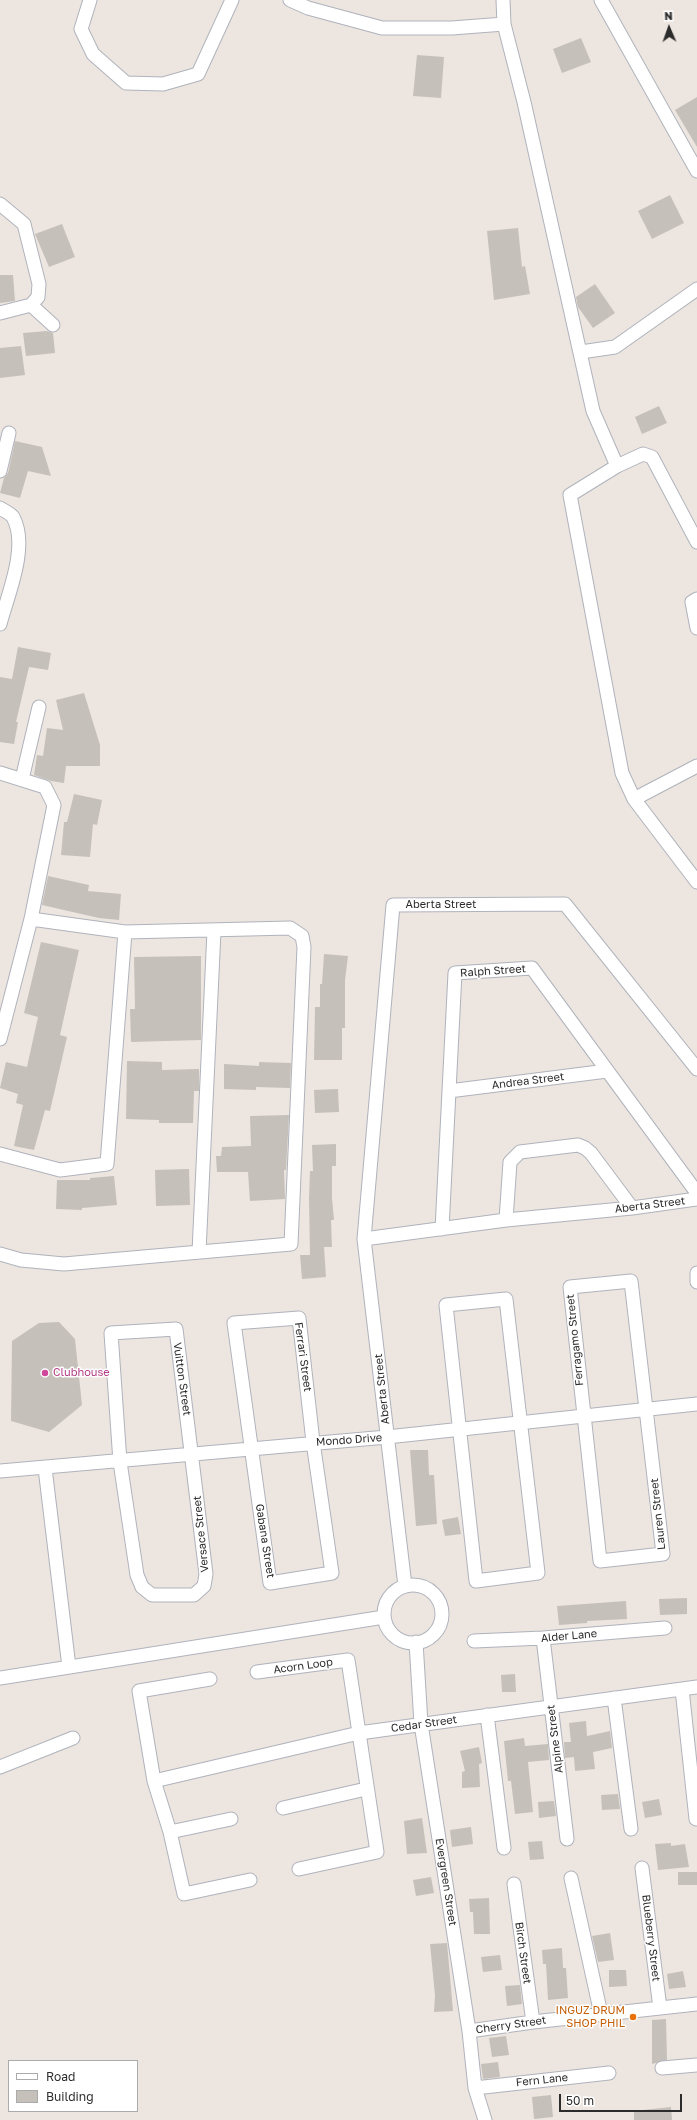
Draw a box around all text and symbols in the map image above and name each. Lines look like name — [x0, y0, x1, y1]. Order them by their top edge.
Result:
north arrow — [649, 8, 689, 48]
text: N — [664, 9, 673, 22]
street label: Aberta Street — [406, 898, 476, 912]
street label: Ralph Street — [460, 962, 526, 980]
street label: Andrea Street — [491, 1070, 565, 1092]
street label: Aberta Street — [614, 1194, 686, 1216]
street label: Ferragamo Street — [564, 1293, 586, 1387]
street label: Ferrari Street — [292, 1321, 314, 1393]
street label: Vuitton Street — [170, 1341, 194, 1417]
street label: Aberta Street — [372, 1353, 392, 1425]
place label: Clubhouse — [53, 1366, 110, 1380]
marker: Clubhouse — [40, 1368, 50, 1378]
street label: Mondo Drive — [316, 1431, 382, 1449]
street label: Lauren Street — [648, 1478, 668, 1550]
street label: Versace Street — [190, 1495, 212, 1573]
street label: Gabana Street — [253, 1503, 277, 1579]
street label: Alder Lane — [540, 1627, 598, 1645]
street label: Acorn Loop — [272, 1655, 334, 1677]
street label: Alpine Street — [544, 1704, 566, 1774]
street label: Cedar Street — [390, 1713, 458, 1735]
street label: Evergreen Street — [433, 1837, 459, 1927]
street label: Blueberry Street — [639, 1894, 663, 1982]
street label: Birch Street — [512, 1921, 534, 1985]
place label: INGUZ DRUM SHOP PHIL — [555, 2004, 625, 2030]
marker: INGUZ DRUM SHOP PHIL — [628, 2012, 638, 2022]
street label: Cherry Street — [475, 2014, 547, 2036]
legend — [8, 2060, 138, 2112]
text: Road — [46, 2069, 75, 2084]
street label: Fern Lane — [515, 2071, 569, 2089]
scale bar — [561, 2086, 684, 2112]
text: Building — [46, 2089, 94, 2104]
text: 50 m — [566, 2093, 594, 2108]

